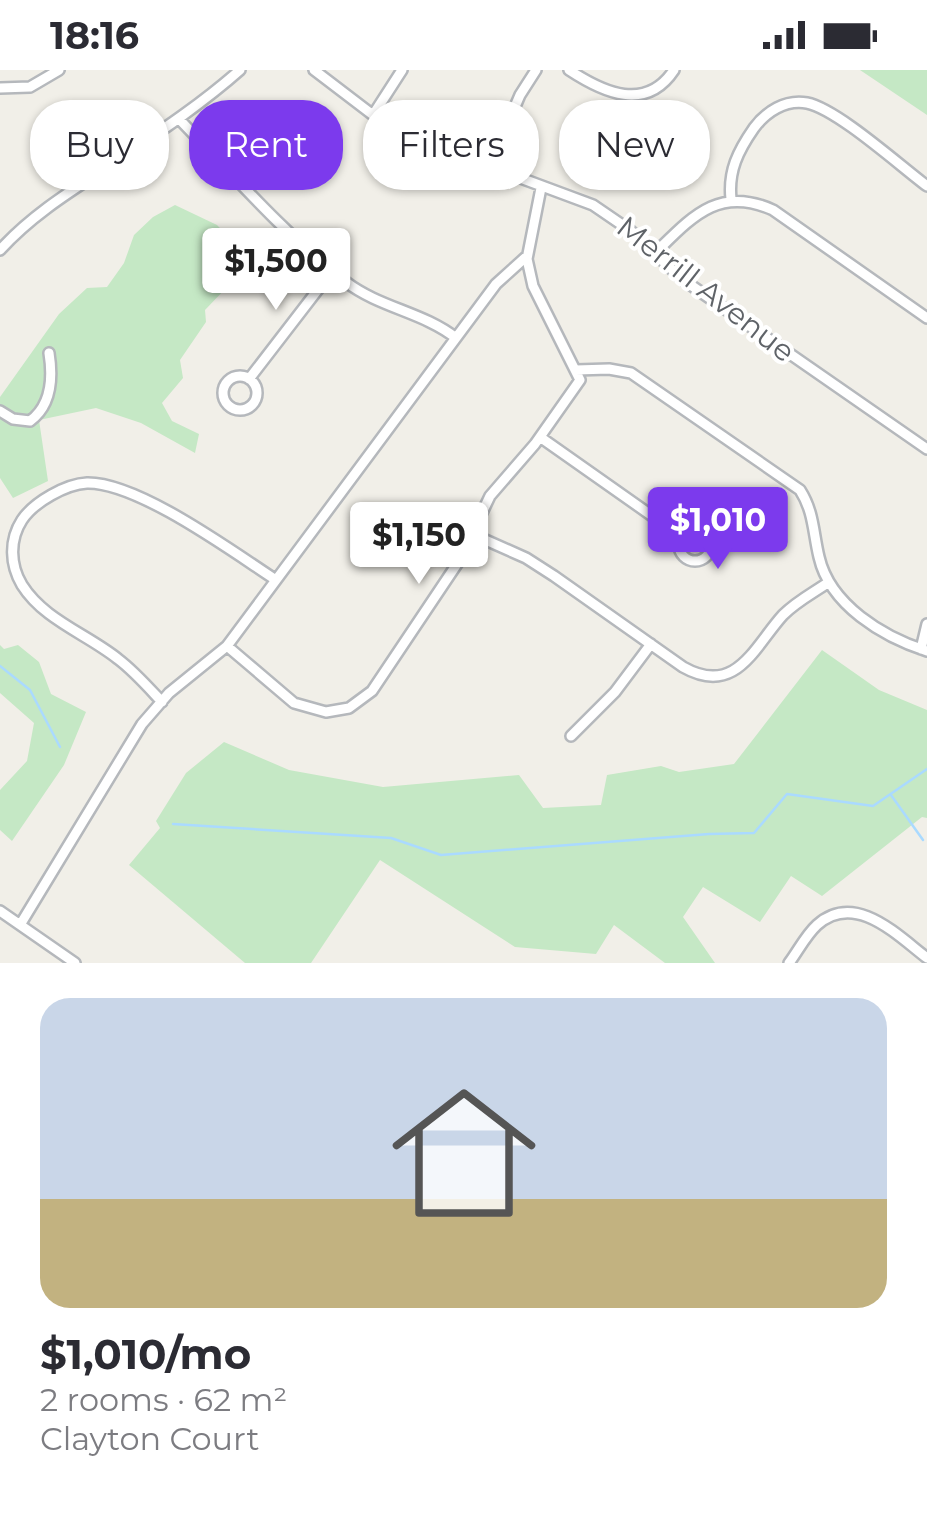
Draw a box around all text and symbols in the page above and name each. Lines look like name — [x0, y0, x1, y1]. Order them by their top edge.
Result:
text: 18:16 — [50, 12, 139, 59]
chip: Buy — [30, 100, 169, 190]
chip: Rent — [189, 100, 343, 190]
chip: Filters — [363, 100, 539, 190]
chip: New — [559, 100, 710, 190]
street label: Merrill Avenue — [610, 208, 802, 370]
pin: $1,500 — [195, 228, 357, 313]
text: $1,500 — [224, 241, 328, 280]
pin: $1,010 — [637, 487, 799, 572]
text: $1,010 — [670, 500, 766, 539]
pin: $1,150 — [338, 502, 500, 587]
text: $1,150 — [372, 515, 466, 554]
icon: home — [374, 1063, 554, 1243]
text: $1,010/mo — [40, 1328, 251, 1380]
text: 2 rooms · 62 m² — [40, 1380, 287, 1419]
text: Clayton Court — [40, 1419, 259, 1458]

